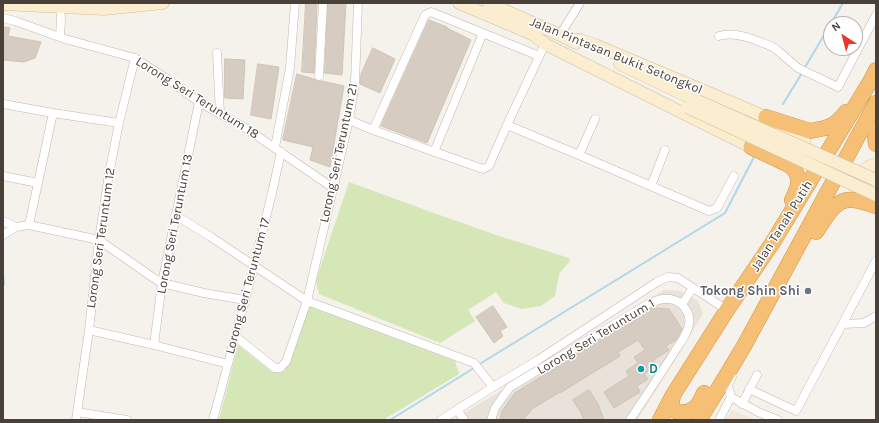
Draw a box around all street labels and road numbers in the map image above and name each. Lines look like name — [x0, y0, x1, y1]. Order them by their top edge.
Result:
street label: Jalan Pintasan Bukit Setongkol — [527, 14, 705, 98]
street label: Lorong Seri Teruntum 18 — [132, 54, 262, 142]
street label: Lorong Seri Teruntum 21 — [317, 82, 361, 224]
street label: Lorong Seri Teruntum 13 — [154, 153, 196, 295]
street label: Lorong Seri Teruntum 12 — [83, 167, 119, 309]
street label: Jalan Tanah Putih — [748, 178, 816, 274]
street label: Lorong Seri Teruntum 17 — [222, 216, 274, 356]
street label: Lorong Seri Teruntum 1 — [534, 296, 658, 378]

